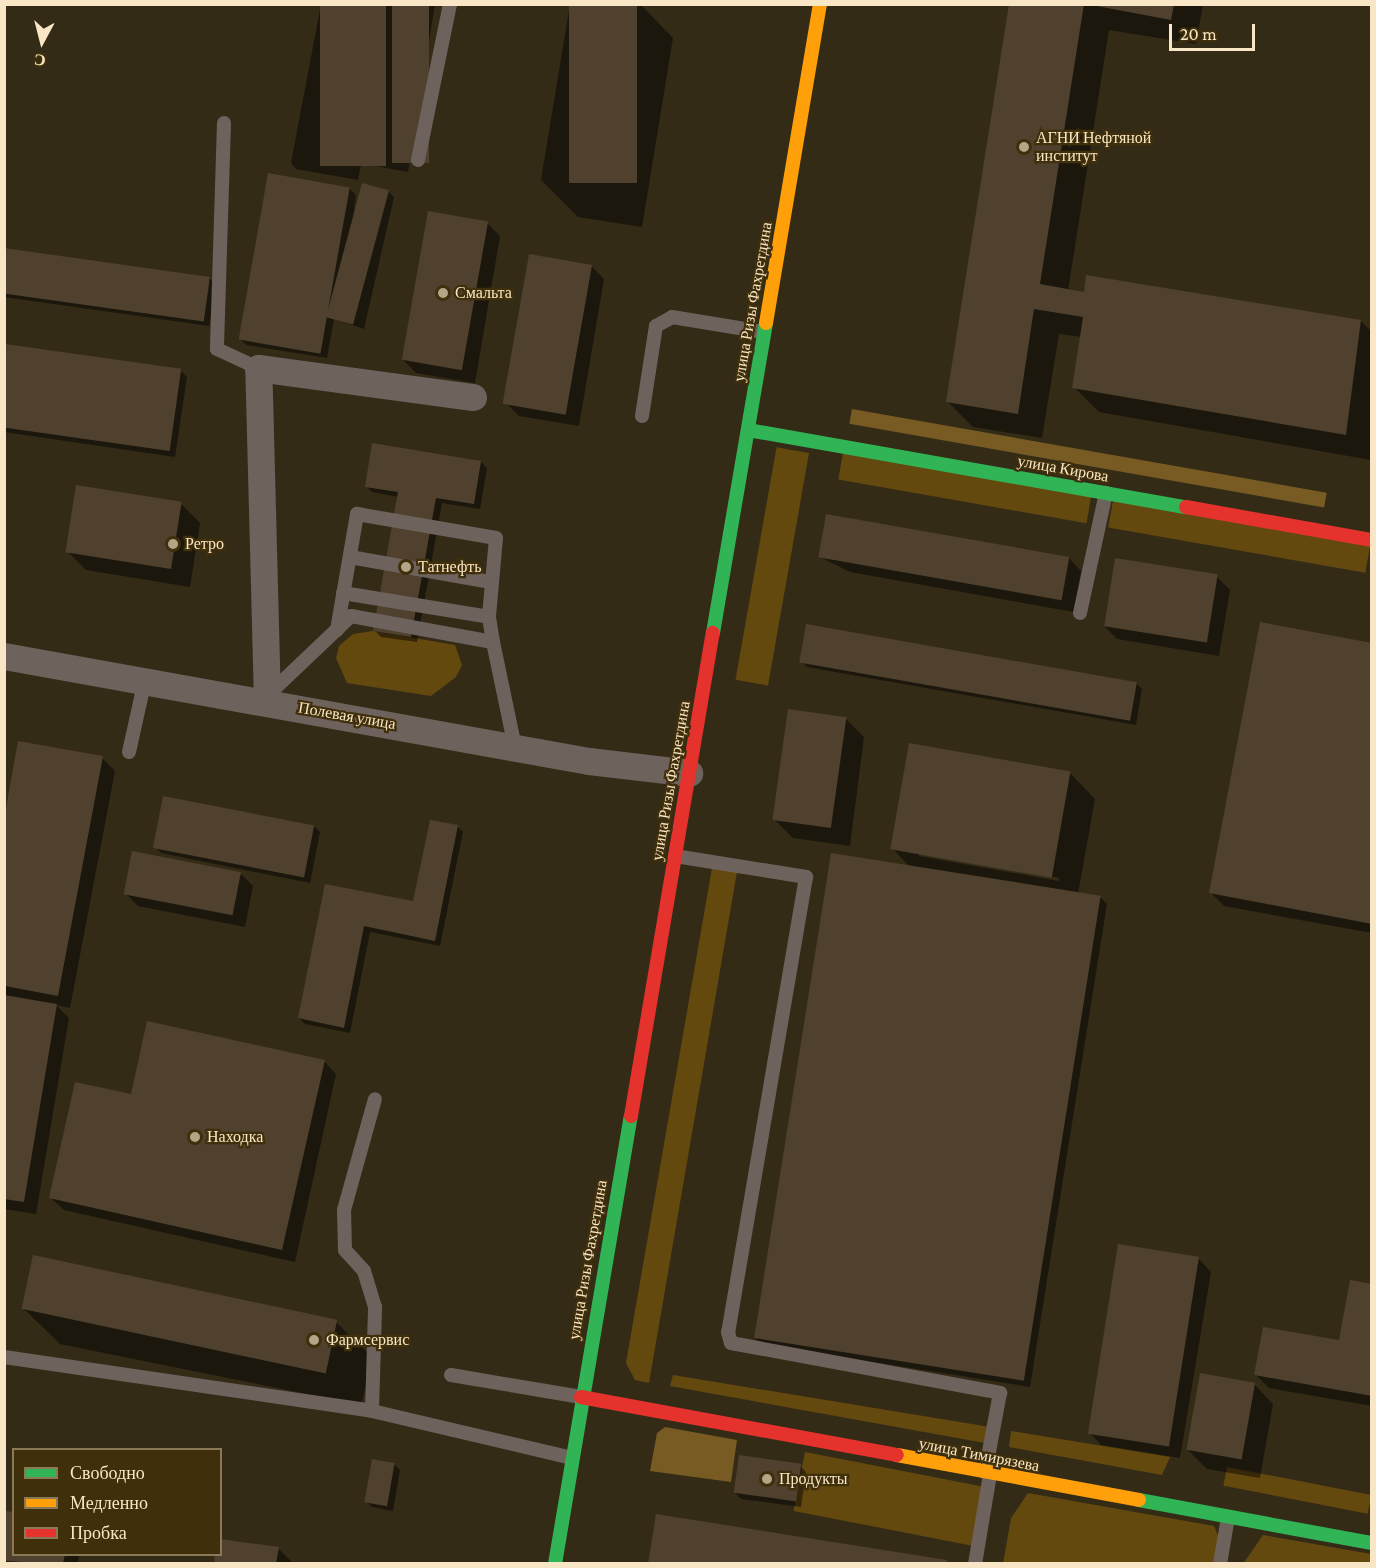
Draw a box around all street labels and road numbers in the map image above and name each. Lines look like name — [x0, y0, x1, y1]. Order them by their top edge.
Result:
street label: улица Ризы Фахретдина — [729, 221, 777, 383]
street label: улица Кирова — [1016, 452, 1110, 486]
street label: Полевая улица — [297, 698, 397, 734]
street label: улица Ризы Фахретдина — [647, 700, 695, 862]
street label: улица Ризы Фахретдина — [564, 1179, 612, 1341]
street label: улица Тимирязева — [917, 1434, 1041, 1476]

